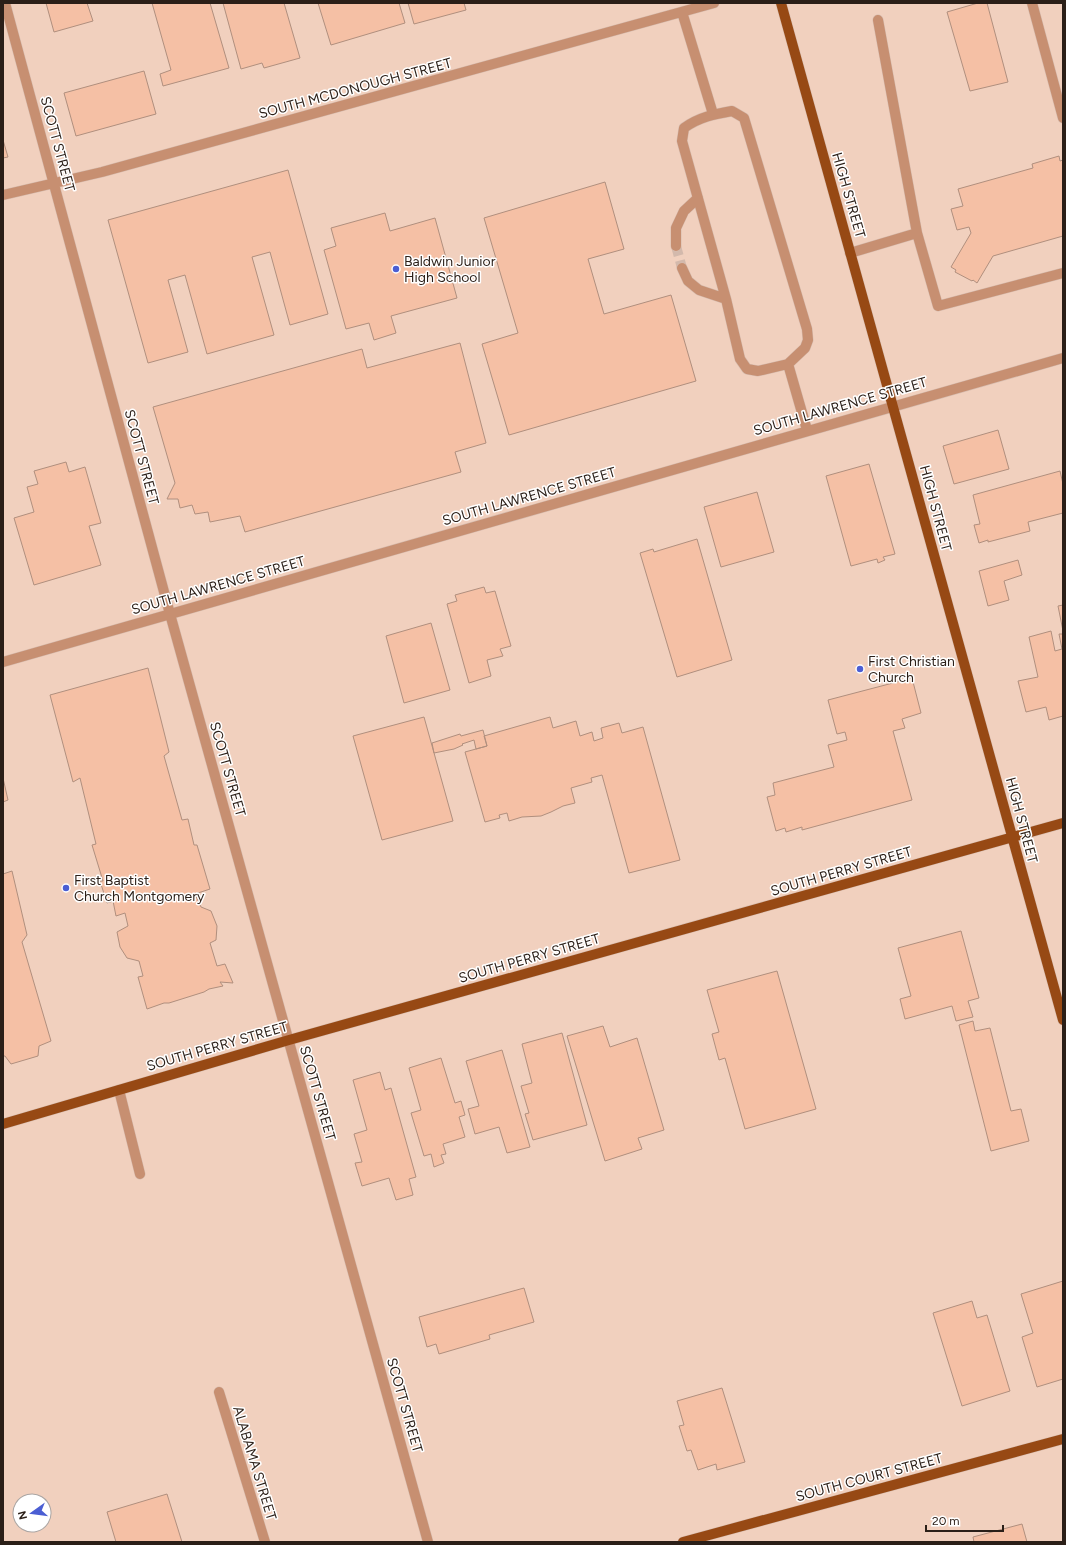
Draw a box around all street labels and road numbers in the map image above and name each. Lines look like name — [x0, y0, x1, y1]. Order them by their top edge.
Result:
street label: SOUTH MCDONOUGH STREET — [257, 54, 454, 122]
street label: SCOTT STREET — [37, 95, 78, 194]
street label: HIGH STREET — [828, 150, 869, 240]
street label: SOUTH LAWRENCE STREET — [751, 373, 929, 439]
street label: SCOTT STREET — [121, 408, 162, 507]
street label: SOUTH LAWRENCE STREET — [440, 463, 618, 529]
street label: HIGH STREET — [916, 463, 955, 553]
street label: SOUTH LAWRENCE STREET — [129, 552, 307, 618]
street label: SCOTT STREET — [206, 720, 249, 819]
street label: HIGH STREET — [1002, 775, 1041, 865]
street label: SOUTH PERRY STREET — [769, 843, 914, 900]
street label: SOUTH PERRY STREET — [457, 930, 602, 987]
street label: SOUTH PERRY STREET — [145, 1018, 290, 1075]
street label: SCOTT STREET — [296, 1044, 339, 1143]
street label: SCOTT STREET — [383, 1356, 426, 1455]
street label: ALABAMA STREET — [229, 1404, 280, 1523]
street label: SOUTH COURT STREET — [794, 1450, 945, 1505]

